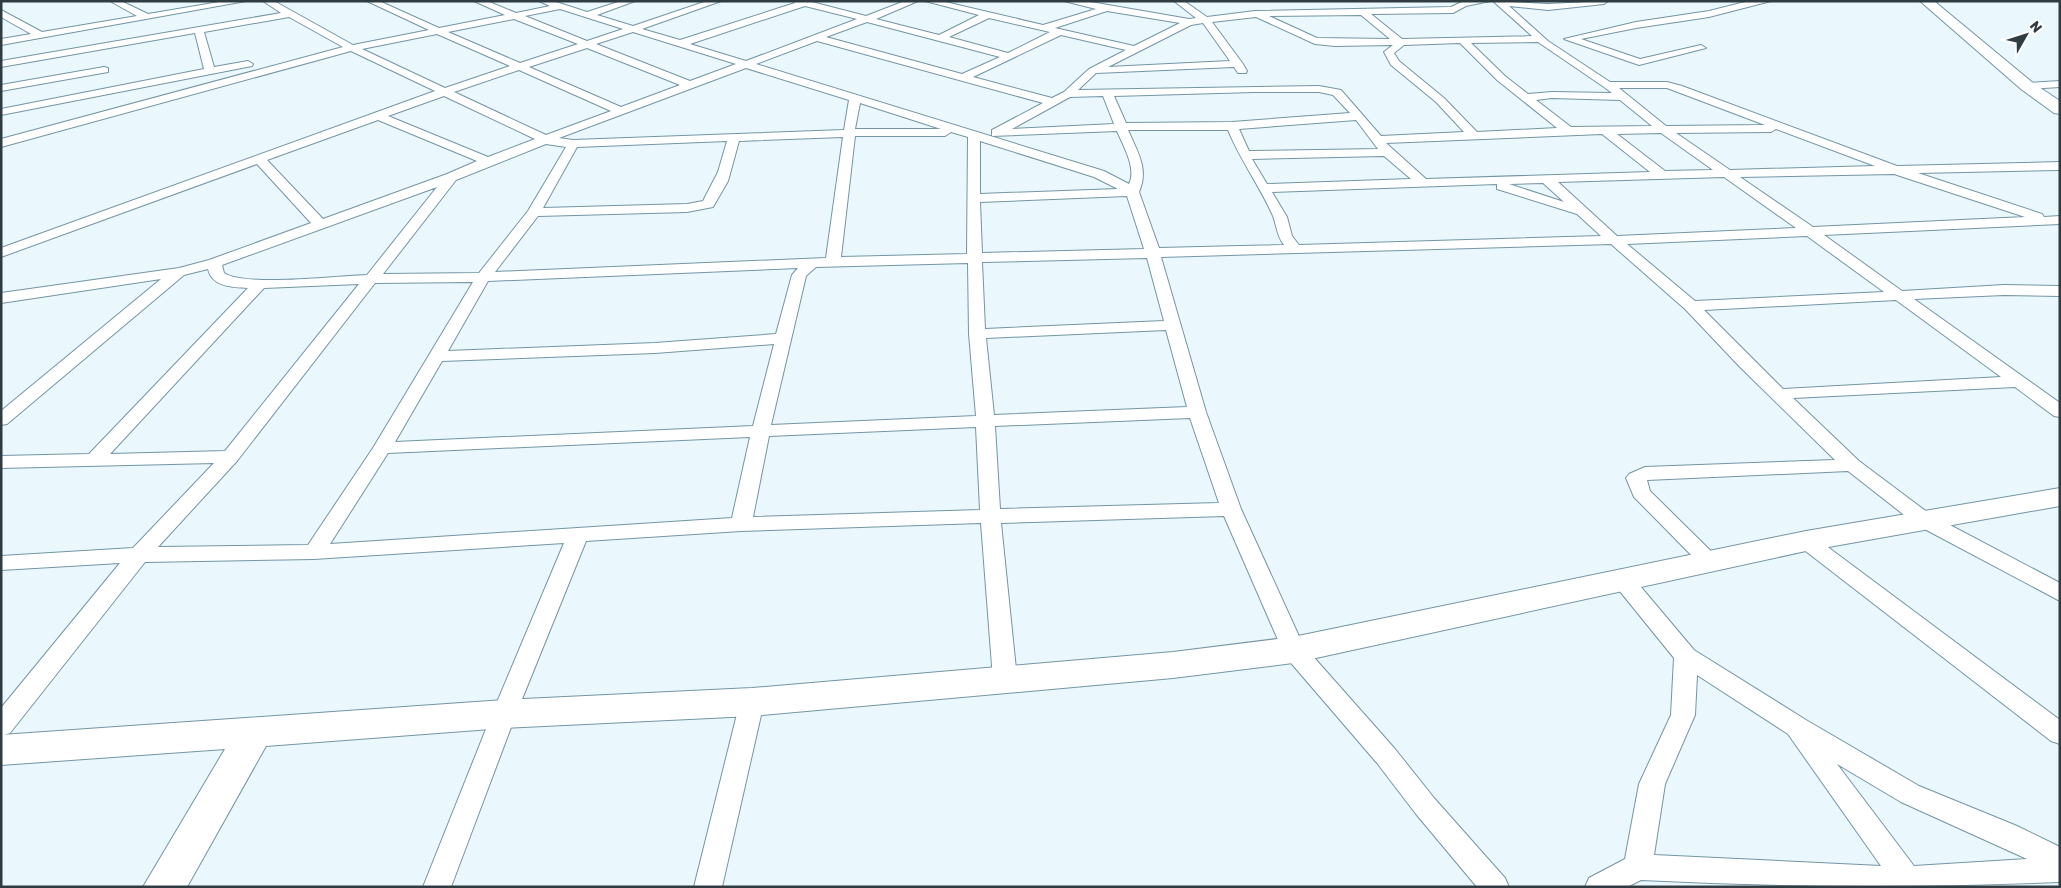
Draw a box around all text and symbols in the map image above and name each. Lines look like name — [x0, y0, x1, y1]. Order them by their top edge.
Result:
north arrow — [2001, 10, 2051, 60]
text: N — [2026, 18, 2045, 36]

